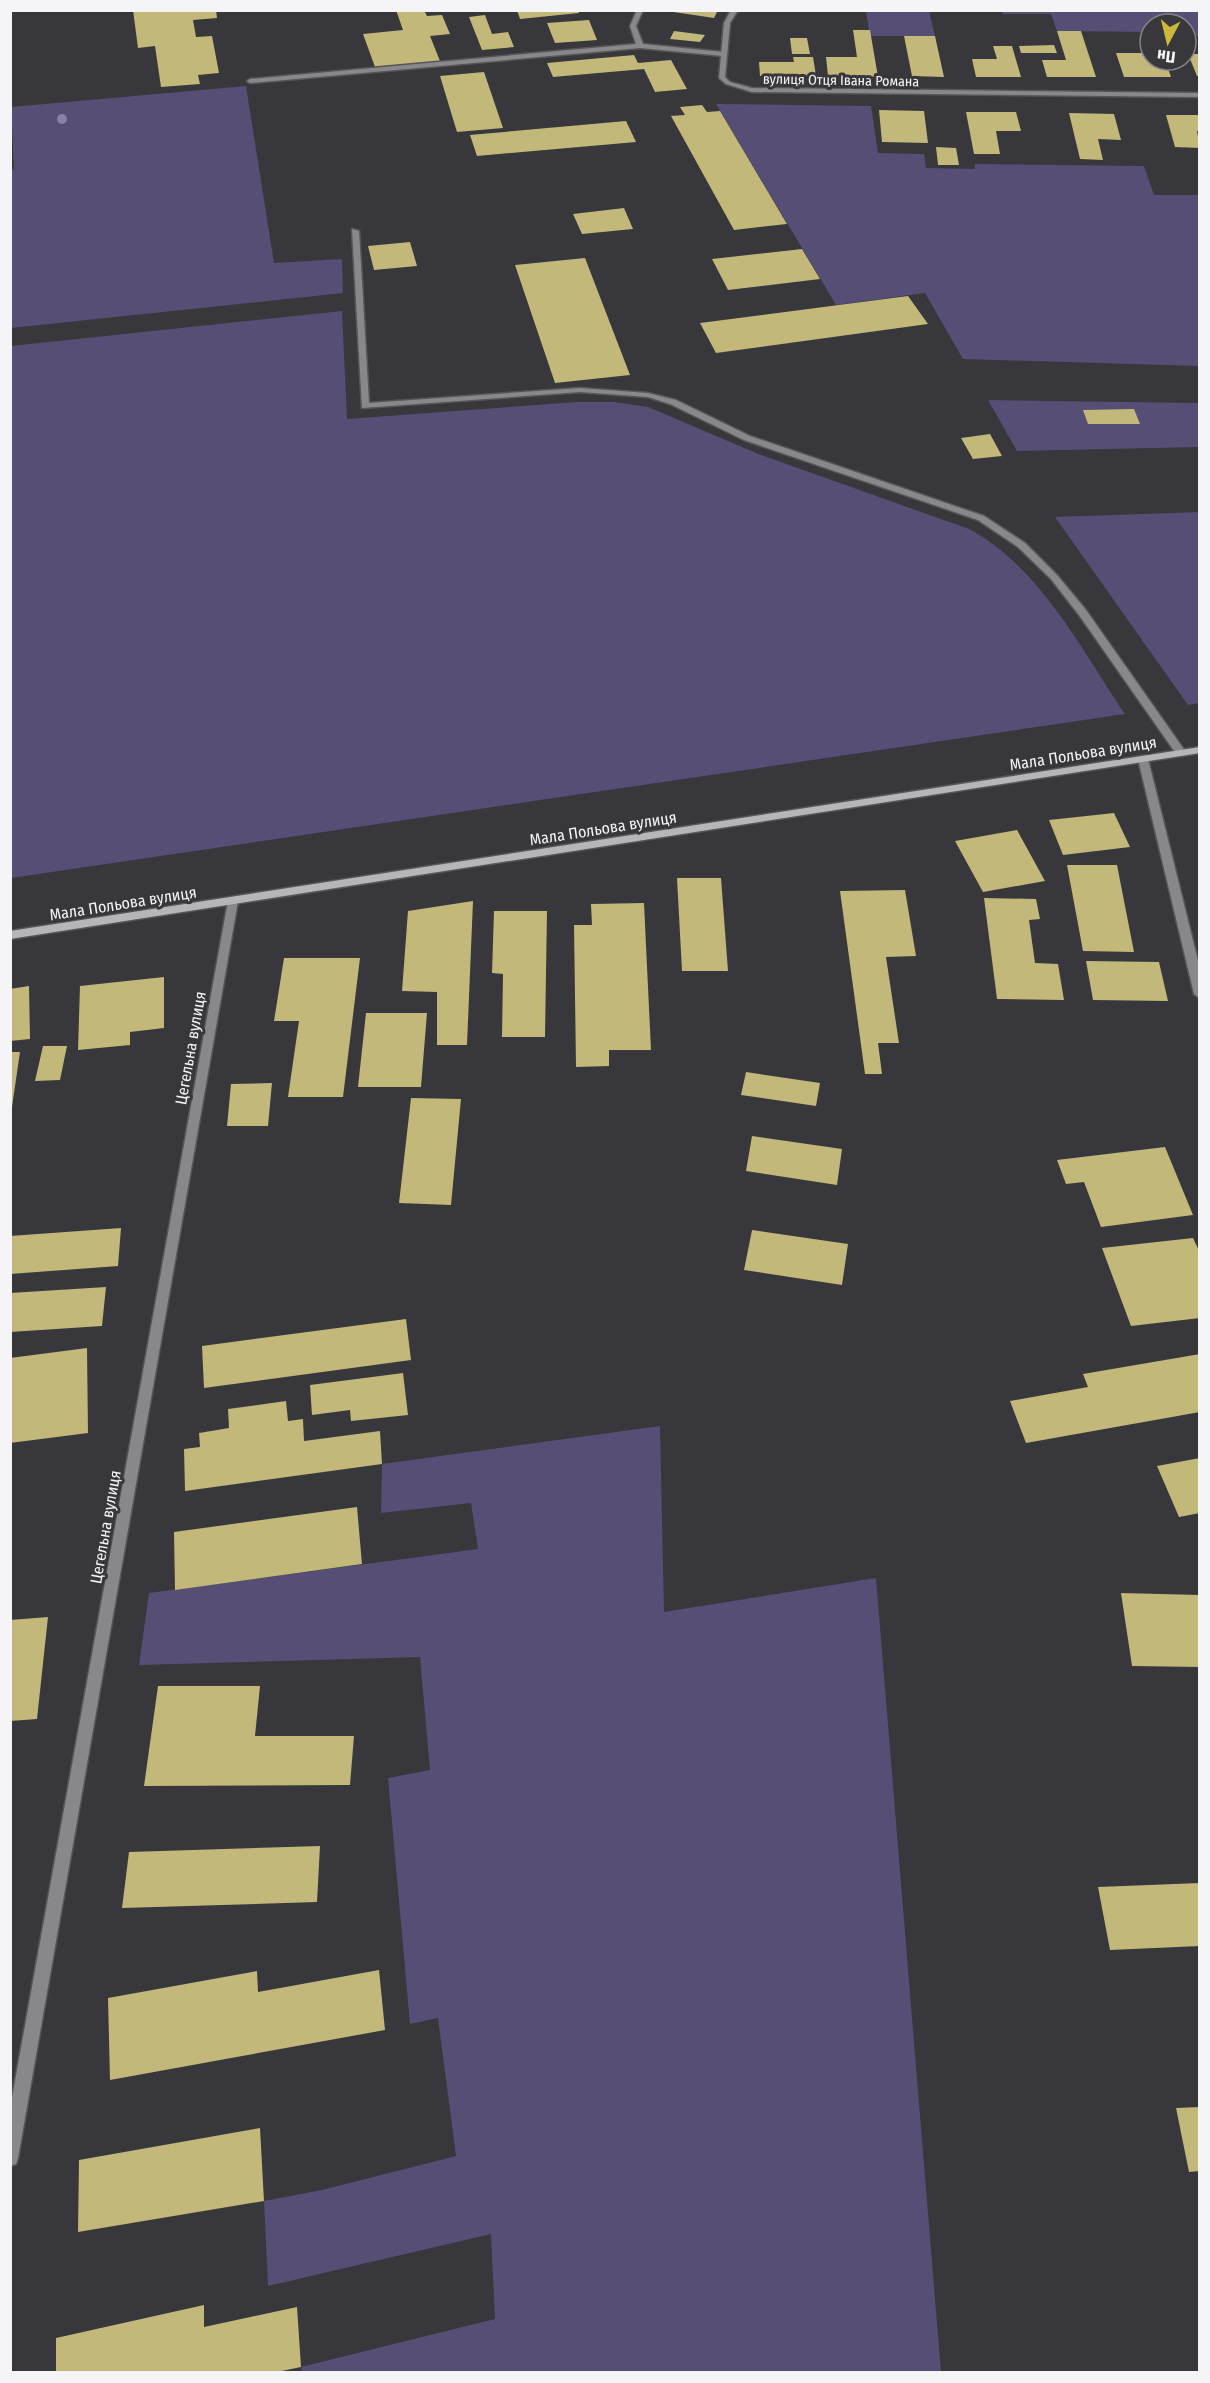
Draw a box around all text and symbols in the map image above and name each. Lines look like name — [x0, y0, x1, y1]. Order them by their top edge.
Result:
north arrow — [1138, 12, 1198, 72]
text: Пн — [1156, 46, 1176, 67]
street label: вулиця Отця Івана Романа — [763, 71, 919, 90]
street label: Мала Польова вулиця — [1008, 732, 1158, 774]
street label: Мала Польова вулиця — [528, 807, 678, 849]
street label: Мала Польова вулиця — [48, 882, 198, 924]
street label: Цегельна вулиця — [171, 990, 210, 1106]
street label: Цегельна вулиця — [86, 1469, 125, 1585]

